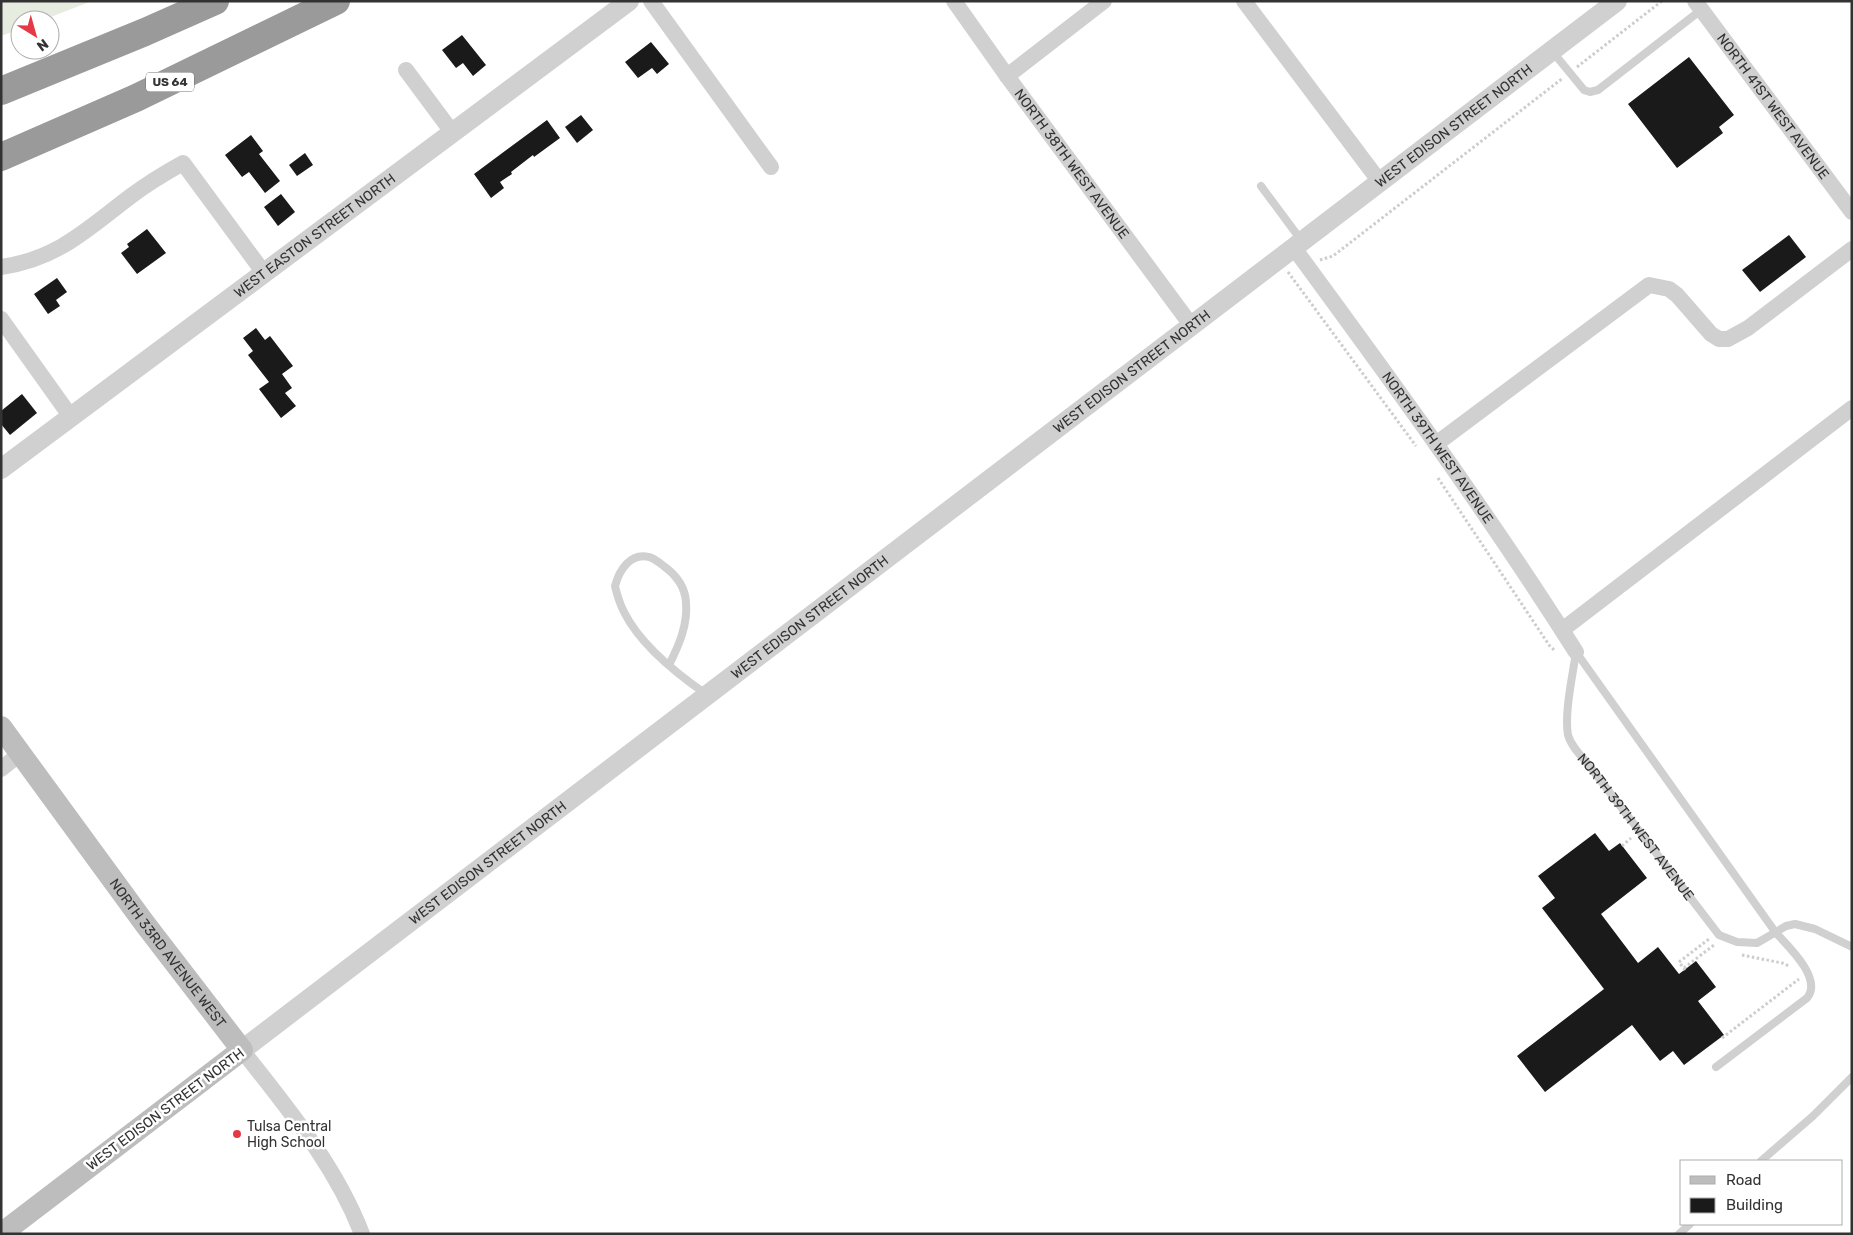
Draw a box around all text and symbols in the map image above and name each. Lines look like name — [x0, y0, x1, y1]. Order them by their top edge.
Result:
north arrow — [10, 10, 60, 60]
street label: NORTH 41ST WEST AVENUE — [1713, 30, 1833, 183]
text: N — [33, 35, 52, 55]
street label: WEST EDISON STREET NORTH — [1372, 61, 1536, 191]
road number: US 64 — [146, 72, 194, 91]
street label: NORTH 38TH WEST AVENUE — [1011, 86, 1132, 242]
street label: WEST EASTON STREET NORTH — [231, 170, 399, 301]
street label: WEST EDISON STREET NORTH — [1050, 306, 1214, 437]
street label: NORTH 39TH WEST AVENUE — [1378, 369, 1497, 527]
street label: WEST EDISON STREET NORTH — [728, 552, 892, 683]
street label: NORTH 39TH WEST AVENUE — [1574, 750, 1697, 904]
street label: WEST EDISON STREET NORTH — [406, 798, 570, 928]
street label: NORTH 33RD AVENUE WEST — [106, 875, 230, 1031]
street label: WEST EDISON STREET NORTH — [83, 1044, 248, 1174]
place label: Tulsa Central High School — [247, 1118, 331, 1151]
marker: Tulsa Central High School — [231, 1128, 243, 1140]
legend — [1680, 1160, 1843, 1225]
text: Road — [1726, 1171, 1762, 1189]
text: Building — [1726, 1196, 1783, 1214]

